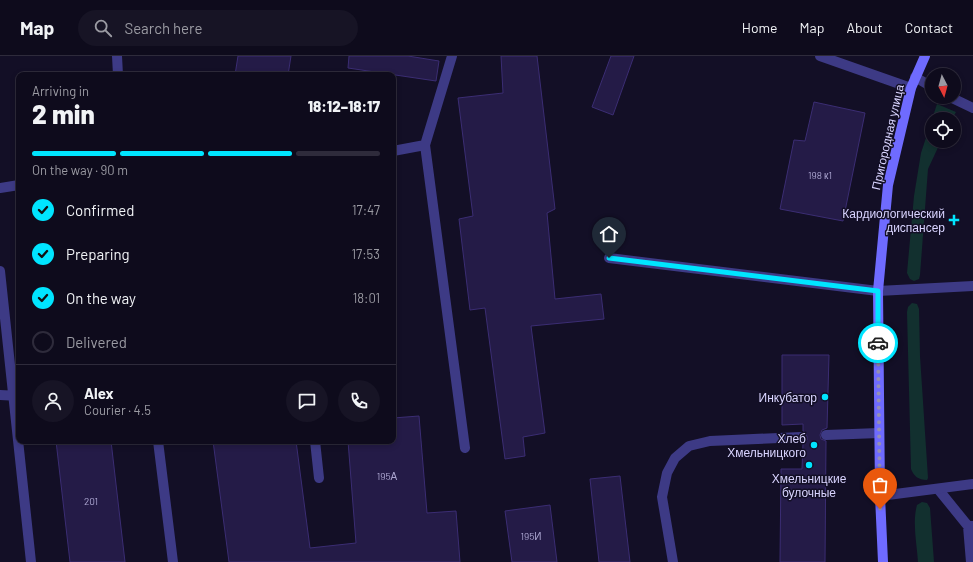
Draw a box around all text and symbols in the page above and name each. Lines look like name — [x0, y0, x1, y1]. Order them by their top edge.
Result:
search box — [78, 10, 358, 46]
text: Map — [20, 16, 54, 39]
icon: search — [92, 17, 114, 39]
text: Search here — [124, 19, 202, 37]
text: Home — [742, 19, 778, 36]
text: Map — [800, 19, 824, 36]
text: About — [846, 19, 883, 36]
text: Contact — [905, 19, 953, 36]
north arrow — [925, 68, 961, 104]
map controls — [925, 68, 961, 148]
street label: Пригородная улица — [868, 82, 907, 191]
text: Arriving in — [32, 83, 89, 99]
text: 18:12–18:17 — [308, 97, 380, 115]
text: 2 min — [32, 98, 95, 129]
button: locate — [925, 112, 961, 148]
text: On the way · 90 m — [32, 162, 128, 178]
house number: 198 к1 — [808, 169, 832, 181]
icon: check — [32, 199, 54, 221]
text: Confirmed — [66, 201, 134, 219]
text: 17:47 — [352, 202, 380, 218]
place label: Кардиологический диспансер — [842, 206, 945, 235]
marker: Кардиологический диспансер — [948, 214, 960, 226]
pin — [592, 217, 626, 258]
icon: home — [598, 223, 620, 245]
icon: check — [32, 243, 54, 265]
text: Preparing — [66, 245, 130, 263]
text: 17:53 — [352, 246, 380, 262]
icon: check — [32, 287, 54, 309]
text: On the way — [66, 289, 136, 307]
text: 18:01 — [353, 290, 380, 306]
courier — [858, 323, 898, 363]
icon: car — [867, 332, 889, 354]
text: Delivered — [66, 333, 127, 351]
button: person — [32, 380, 74, 422]
button: chat — [286, 380, 328, 422]
button: phone — [338, 380, 380, 422]
text: Alex — [84, 384, 114, 402]
place label: Инкубатор — [759, 390, 817, 405]
marker: Инкубатор — [820, 392, 830, 402]
text: Courier · 4.5 — [84, 402, 151, 418]
place label: Хлеб Хмельницкого — [727, 431, 806, 460]
marker: Хлеб Хмельницкого — [809, 440, 819, 450]
marker: Хмельницкие булочные — [804, 460, 814, 470]
pin — [863, 468, 897, 509]
house number: 195А — [377, 470, 398, 482]
place label: Хмельницкие булочные — [772, 471, 847, 500]
icon: bag — [869, 474, 891, 496]
house number: 201 — [84, 495, 98, 507]
house number: 195И — [520, 530, 542, 542]

